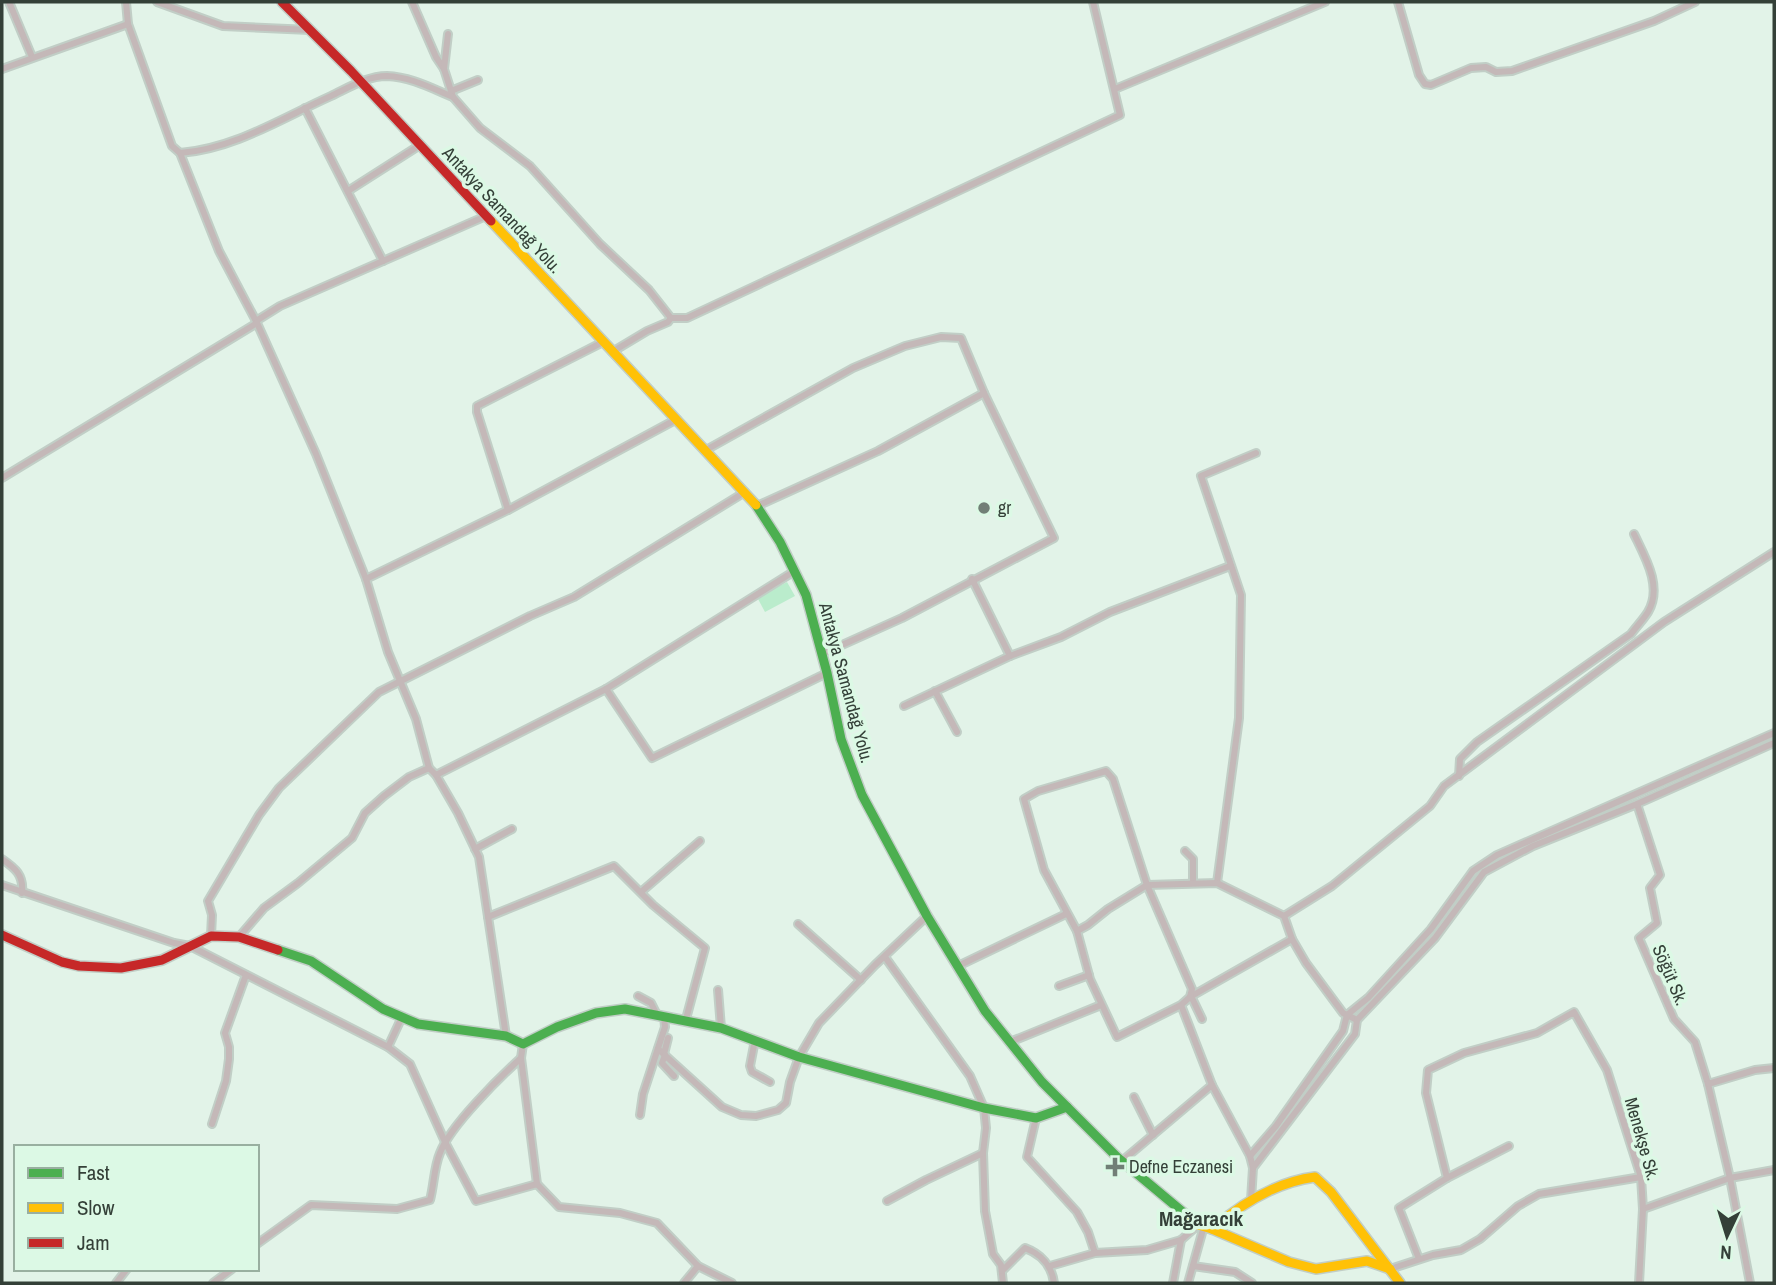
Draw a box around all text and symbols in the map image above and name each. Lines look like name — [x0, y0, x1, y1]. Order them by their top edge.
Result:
street label: Antakya Samandağ Yolu. — [436, 140, 568, 279]
place label: gr — [998, 495, 1011, 520]
marker: gr — [976, 500, 992, 516]
street label: Antakya Samandağ Yolu. — [813, 599, 880, 766]
street label: Söğüt Sk. — [1646, 940, 1694, 1009]
street label: Menekşe Sk. — [1619, 1094, 1666, 1183]
legend — [14, 1145, 259, 1271]
place label: Defne Eczanesi — [1129, 1154, 1233, 1179]
text: Fast — [77, 1158, 110, 1187]
marker: Defne Eczanesi — [1107, 1159, 1123, 1175]
text: Slow — [77, 1193, 115, 1222]
north arrow — [1692, 1201, 1762, 1271]
district label: Mağaracık — [1159, 1204, 1244, 1233]
text: Jam — [77, 1228, 110, 1257]
text: N — [1719, 1240, 1732, 1266]

